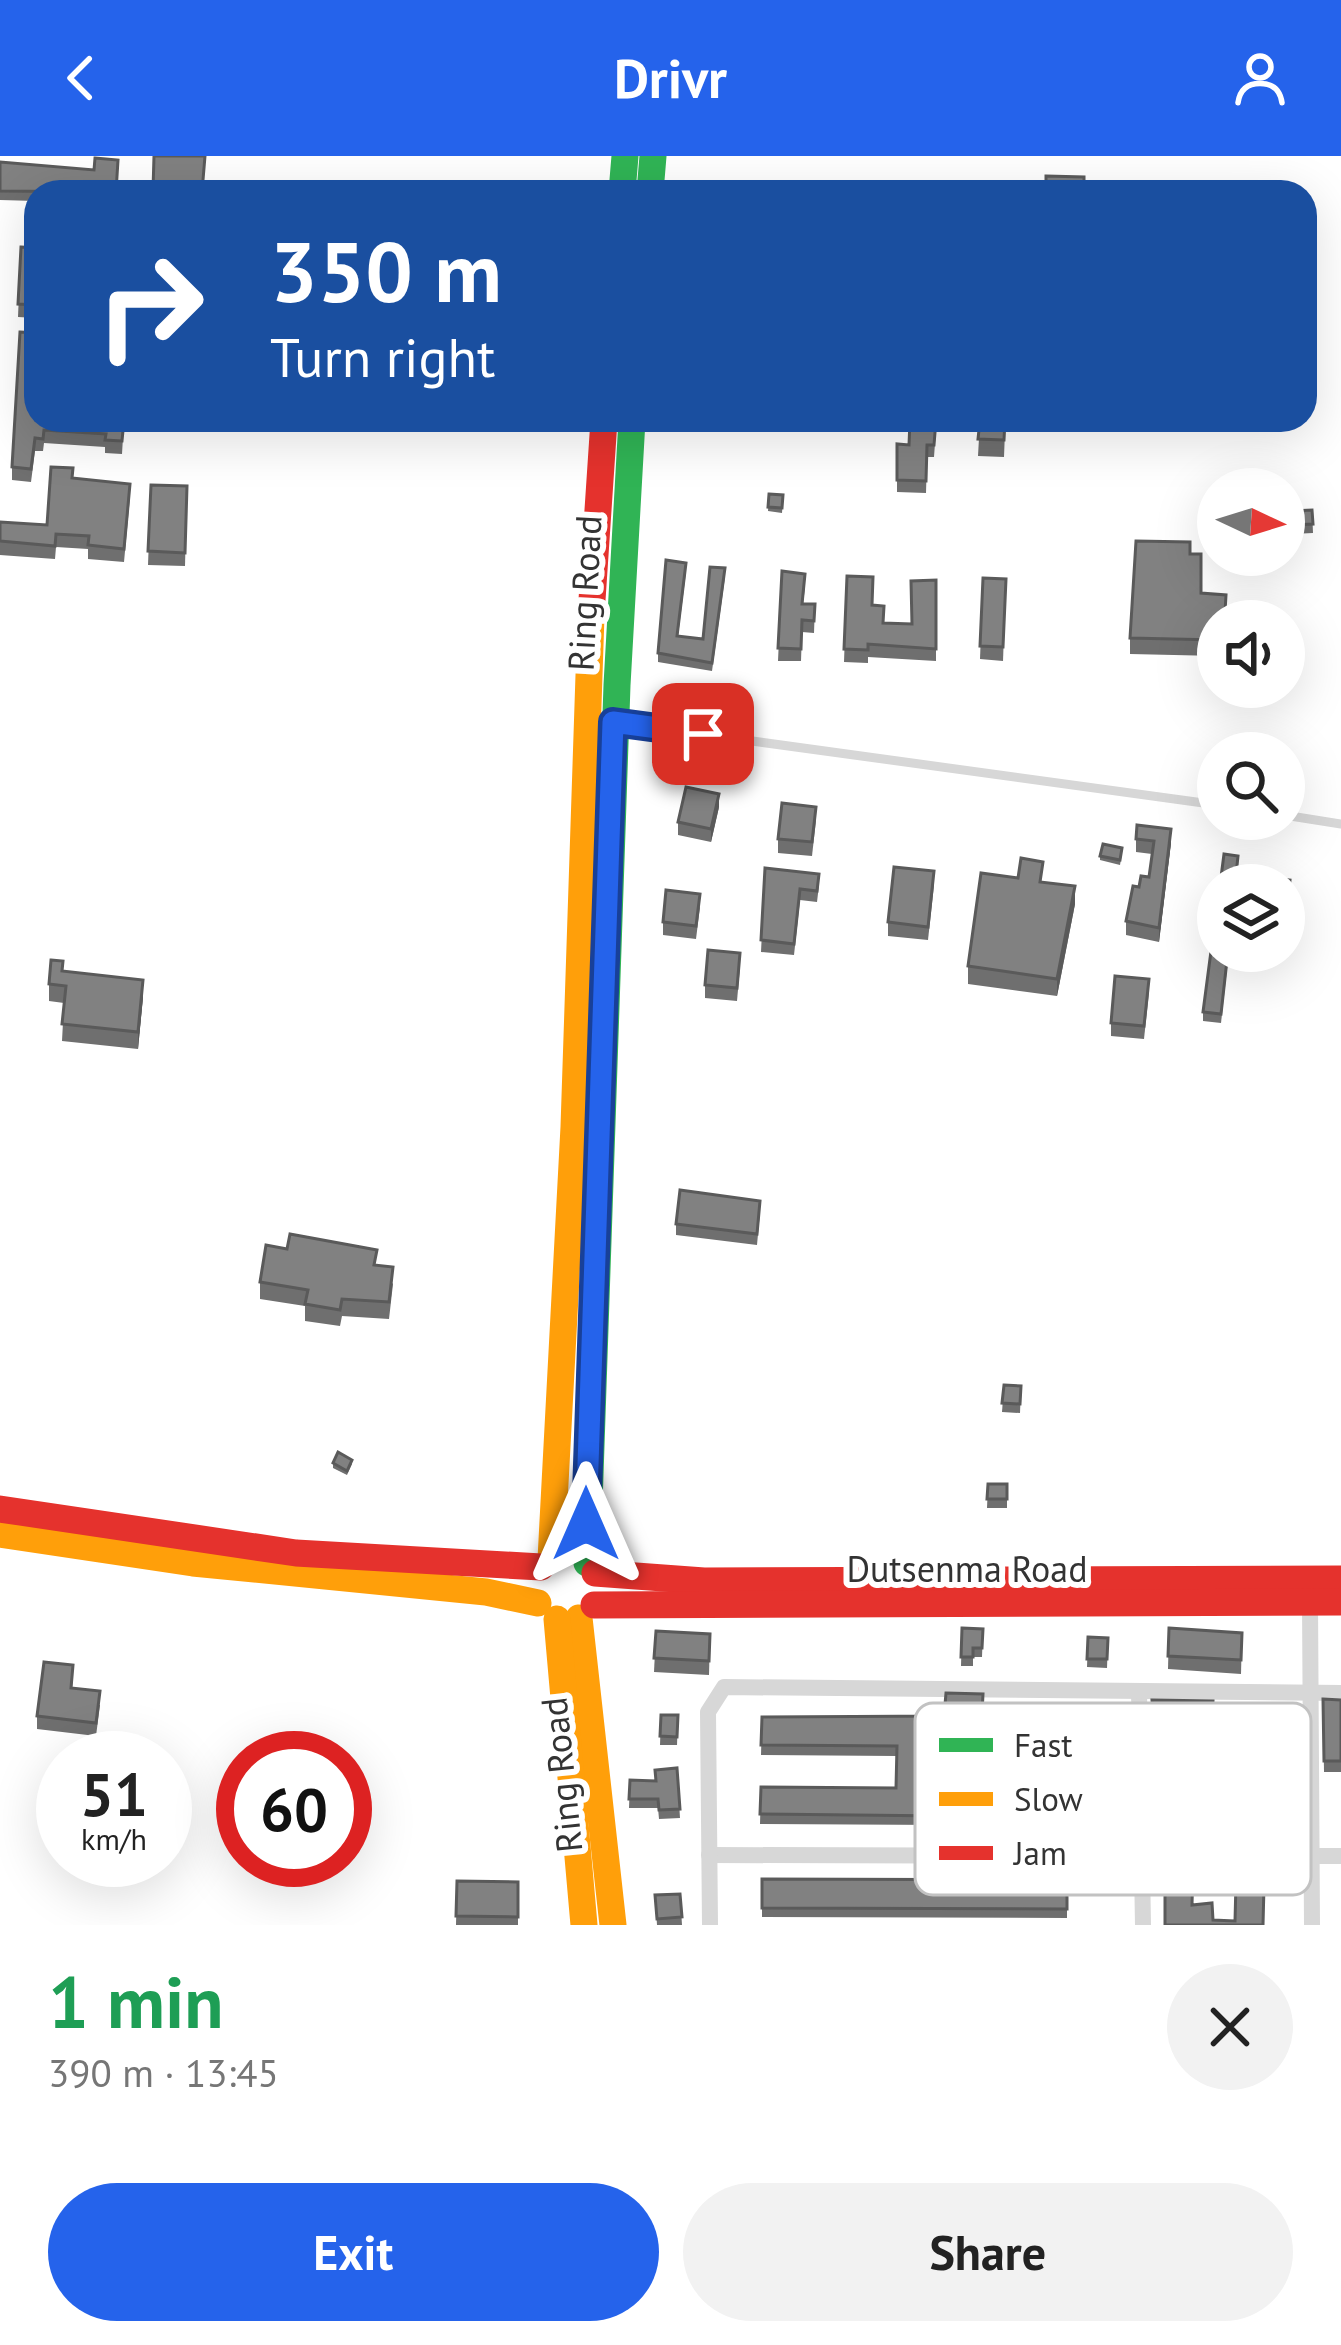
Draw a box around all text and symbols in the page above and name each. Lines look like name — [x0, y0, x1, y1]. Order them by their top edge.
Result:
text: Drivr — [614, 43, 727, 113]
icon: back — [48, 45, 114, 111]
icon: person — [1227, 45, 1293, 111]
text: 350 m — [270, 216, 502, 325]
icon: right — [72, 228, 228, 384]
text: Turn right — [270, 322, 495, 392]
north arrow — [1197, 468, 1305, 576]
map controls — [1197, 468, 1305, 972]
street label: Ring Road — [556, 514, 612, 672]
button: sound — [1197, 600, 1305, 708]
pin — [652, 683, 754, 785]
icon: arrive — [670, 701, 736, 767]
button: search — [1197, 732, 1305, 840]
button: layers — [1197, 864, 1305, 972]
position arrow — [523, 1461, 649, 1587]
street label: Dutsenma Road — [846, 1545, 1088, 1592]
street label: Ring Road — [529, 1695, 593, 1855]
legend — [915, 1703, 1311, 1895]
text: Fast — [1014, 1723, 1073, 1766]
speed limit sign: 60 — [216, 1731, 372, 1887]
text: 51 — [80, 1755, 148, 1833]
text: Slow — [1014, 1777, 1083, 1820]
text: km/h — [81, 1819, 147, 1858]
text: Jam — [1012, 1831, 1067, 1874]
text: 1 min — [48, 1955, 224, 2048]
button: close — [1167, 1964, 1293, 2090]
text: 390 m · 13:45 — [48, 2047, 279, 2098]
button: Exit — [48, 2183, 659, 2321]
button: Share — [683, 2183, 1293, 2321]

